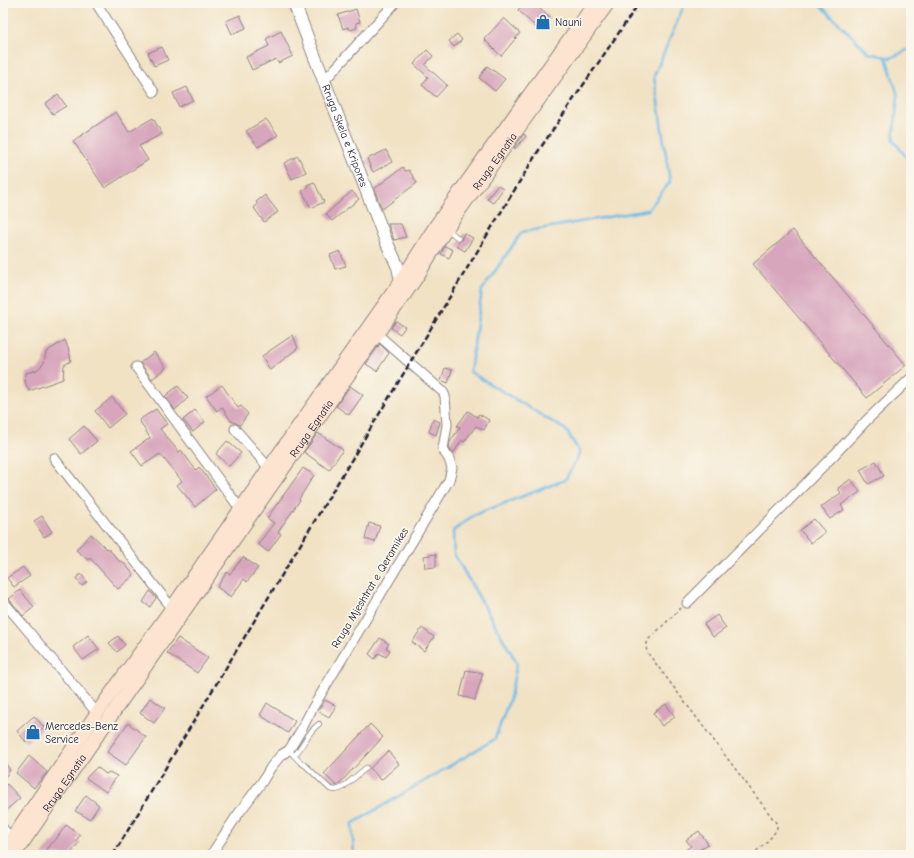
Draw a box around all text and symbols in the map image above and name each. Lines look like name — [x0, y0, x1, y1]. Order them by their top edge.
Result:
shop icon: Nauni — [534, 13, 552, 31]
place label: Nauni — [555, 16, 582, 29]
street label: Rruga Skela e Kripores — [320, 83, 371, 189]
street label: Rruga Egnatia — [470, 130, 519, 192]
street label: Rruga Egnatia — [287, 397, 336, 460]
street label: Rruga Mjeshtrat e Qeramikes — [329, 525, 411, 651]
place label: Mercedes-Benz Service — [45, 720, 118, 746]
shop icon: Mercedes-Benz Service — [24, 723, 42, 741]
street label: Rruga Egnatia — [40, 751, 89, 814]

